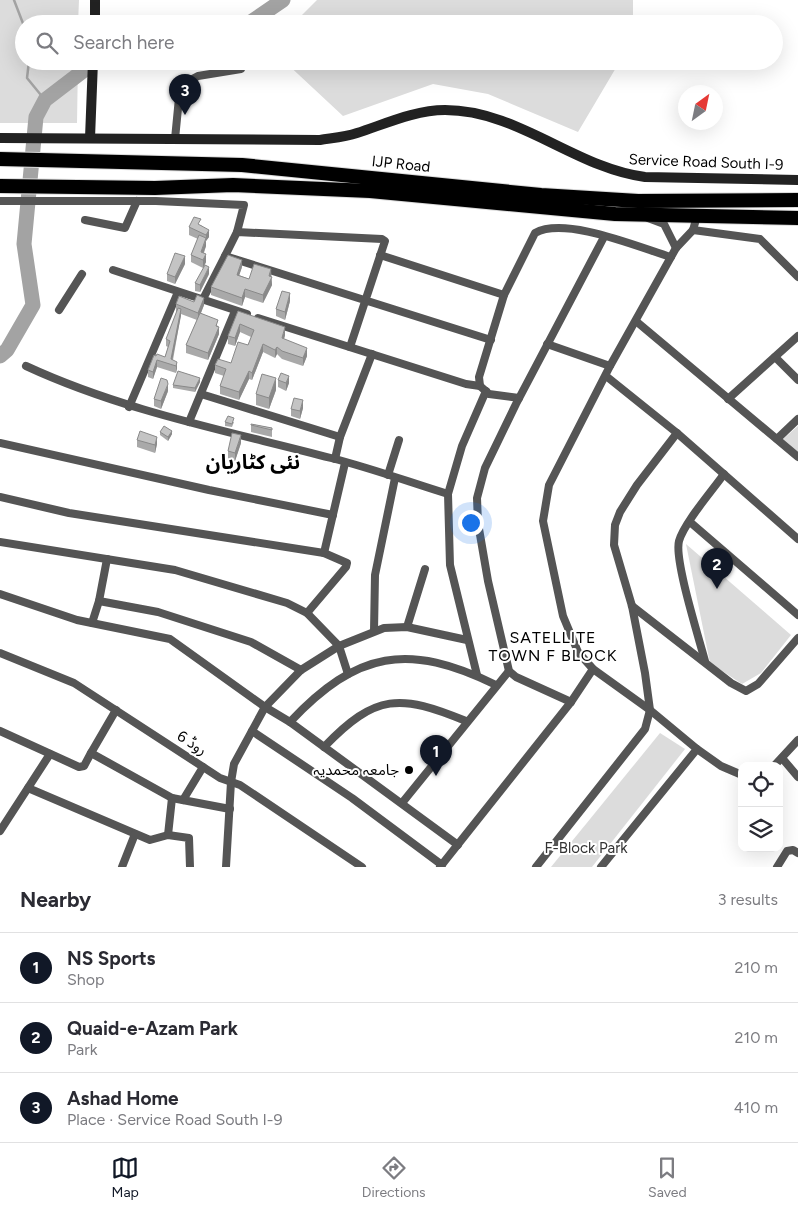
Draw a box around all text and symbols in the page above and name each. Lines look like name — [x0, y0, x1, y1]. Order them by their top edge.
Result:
search box — [15, 15, 783, 70]
icon: search — [33, 29, 61, 57]
text: Search here — [73, 31, 175, 54]
pin: 3 — [169, 74, 201, 115]
north arrow — [678, 85, 723, 130]
street label: Service Road South I-9 — [628, 150, 784, 174]
street label: IJP Road — [371, 152, 431, 176]
district label: نئی کٹاریان — [206, 450, 300, 474]
your location — [458, 510, 484, 536]
pin: 2 — [701, 548, 733, 589]
district label: SATELLITE TOWN F BLOCK — [489, 628, 617, 665]
street label: روڈ 6 — [174, 727, 210, 759]
pin: 1 — [420, 735, 452, 776]
place label: جامعہ محمدیہ — [313, 761, 399, 779]
map controls — [738, 762, 783, 852]
button: locate — [738, 762, 783, 807]
marker: جامعہ محمدیہ — [403, 764, 415, 776]
button: layers — [738, 807, 783, 852]
park label: F-Block Park — [544, 839, 628, 857]
text: Nearby — [20, 887, 91, 912]
text: 3 results — [718, 890, 778, 909]
text: NS Sports — [67, 947, 155, 970]
text: 1 — [33, 958, 39, 977]
text: 210 m — [735, 958, 778, 977]
text: Shop — [67, 970, 105, 989]
text: Quaid-e-Azam Park — [67, 1017, 238, 1040]
text: 2 — [31, 1028, 41, 1047]
text: 210 m — [735, 1028, 778, 1047]
text: Park — [67, 1040, 97, 1059]
text: Ashad Home — [67, 1087, 179, 1110]
text: 3 — [32, 1098, 40, 1117]
text: 410 m — [734, 1098, 778, 1117]
text: Place · Service Road South I-9 — [67, 1110, 282, 1129]
tab: Map — [111, 1154, 139, 1201]
tab: Directions — [362, 1154, 426, 1201]
tab: Saved — [648, 1154, 687, 1201]

